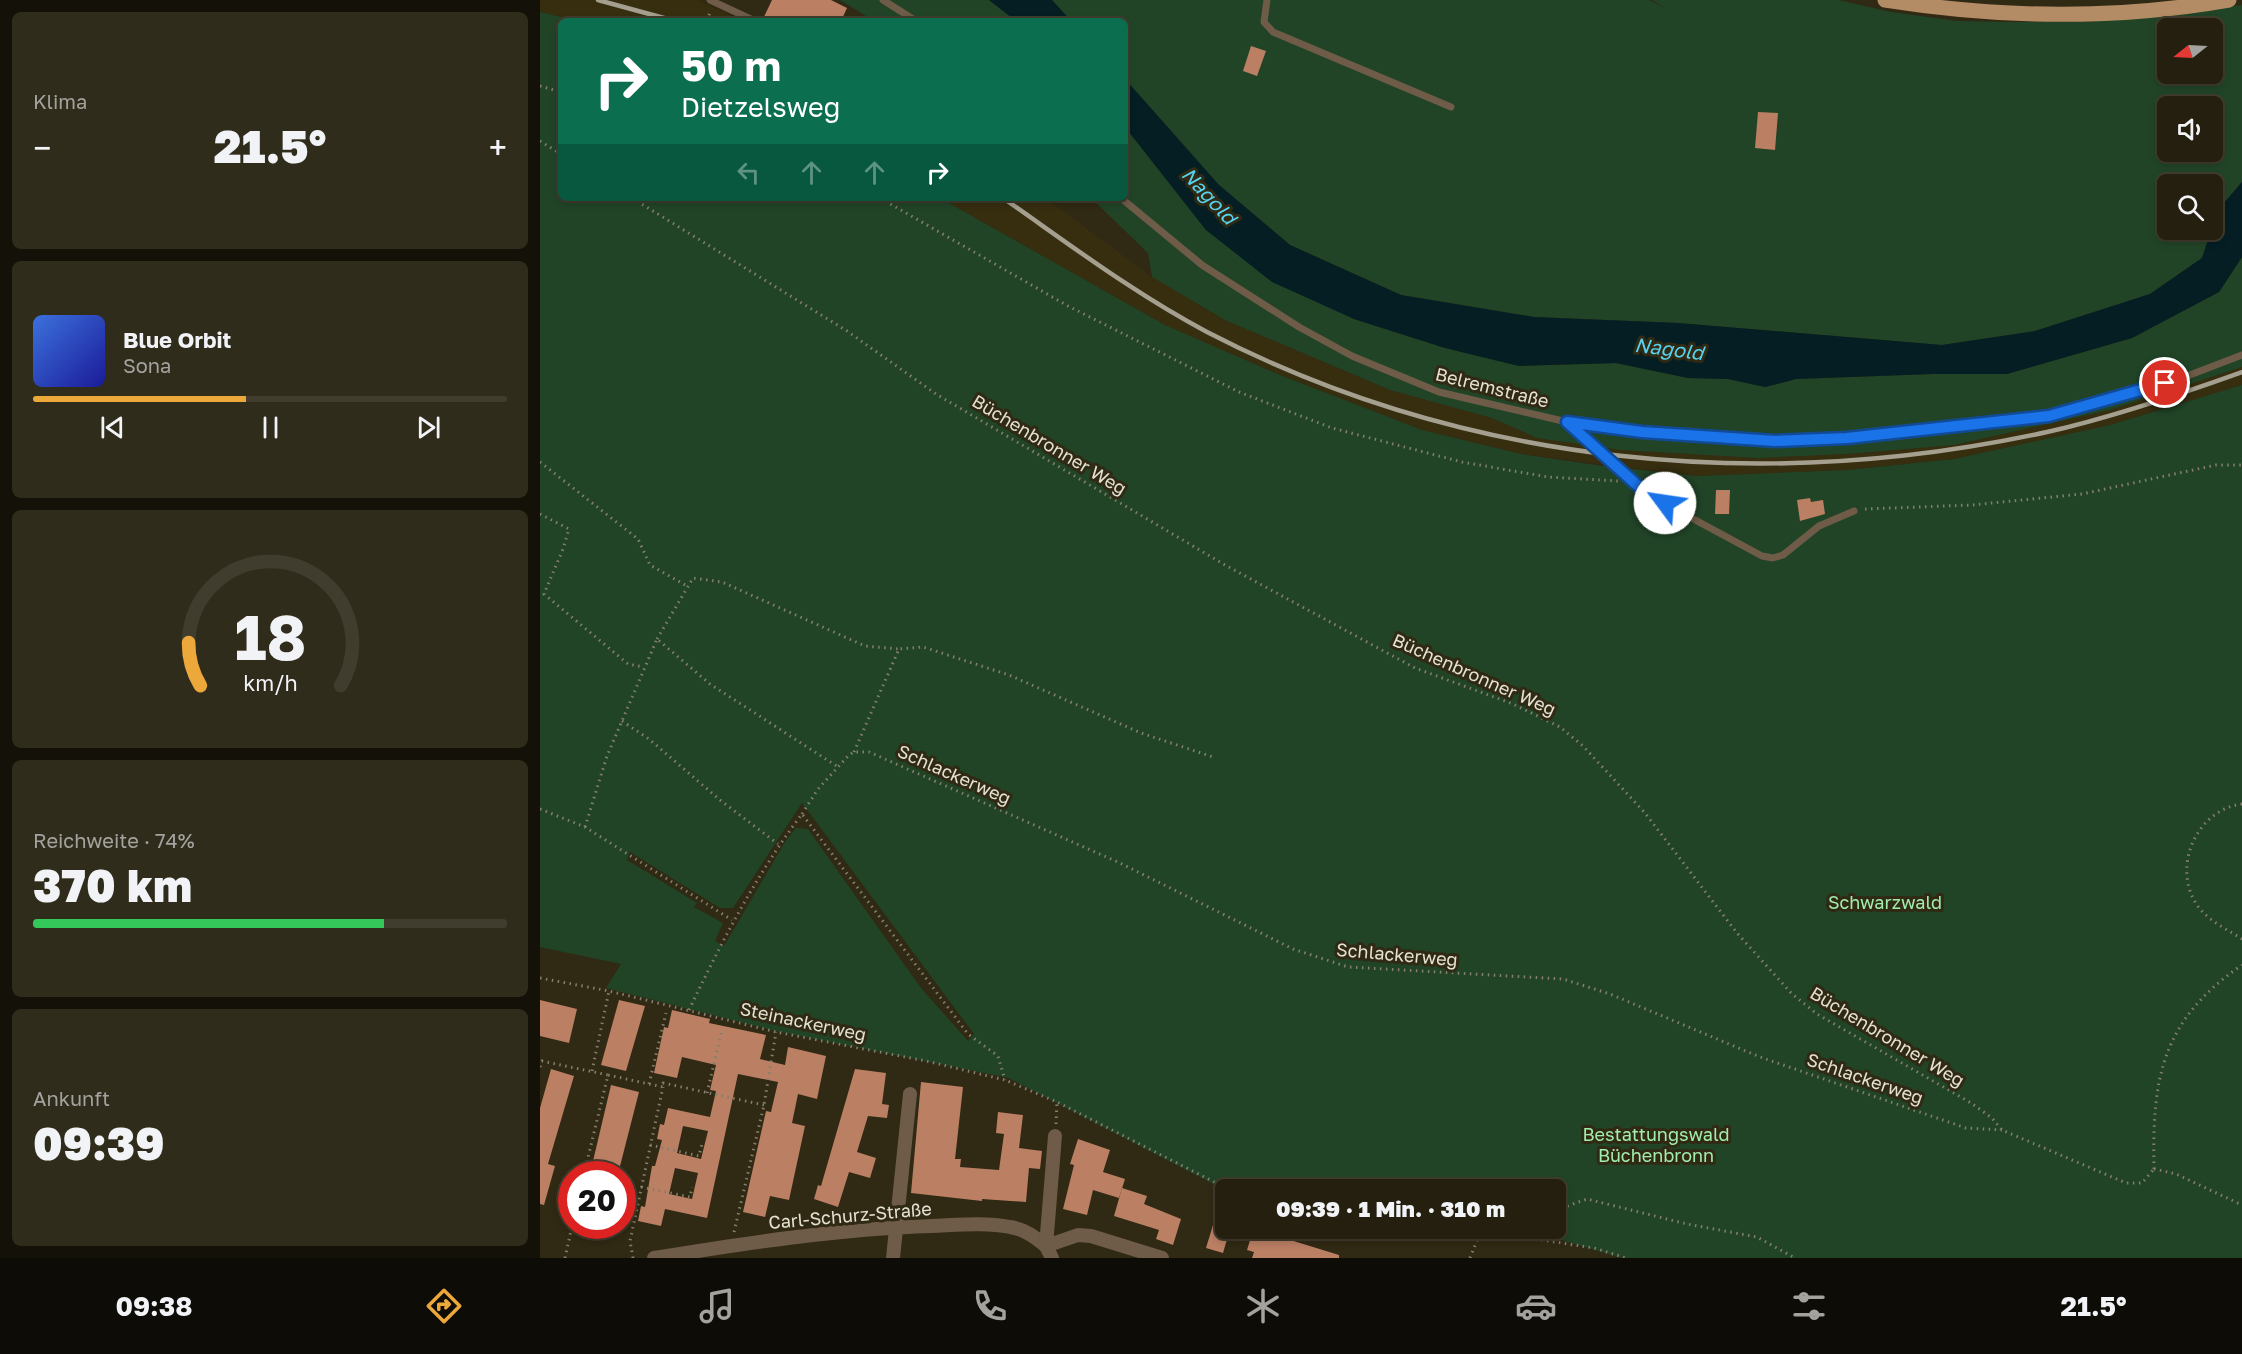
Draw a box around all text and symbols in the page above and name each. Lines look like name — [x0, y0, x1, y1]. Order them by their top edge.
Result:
north arrow — [2157, 18, 2223, 84]
map controls — [2157, 18, 2223, 240]
text: 50 m — [681, 40, 781, 90]
icon: right — [582, 42, 660, 120]
text: Klima — [33, 89, 87, 113]
text: Dietzelsweg — [681, 91, 840, 123]
button: sound — [2157, 96, 2223, 162]
text: 21.5° — [214, 119, 326, 173]
text: − — [33, 128, 51, 167]
text: + — [489, 128, 507, 167]
icon: left — [732, 156, 765, 189]
icon: ahead — [795, 156, 828, 189]
icon: ahead — [858, 156, 891, 189]
icon: right — [921, 156, 954, 189]
water label: Nagold — [1177, 162, 1244, 231]
button: search — [2157, 174, 2223, 240]
text: Blue Orbit — [123, 326, 231, 353]
water label: Nagold — [1633, 332, 1708, 365]
text: Sona — [123, 353, 171, 377]
pin — [2139, 357, 2190, 408]
street label: Belremstraße — [1433, 362, 1551, 412]
icon: arrive — [2148, 366, 2181, 399]
street label: Büchenbronner Weg — [968, 389, 1131, 499]
icon: previous — [96, 411, 129, 444]
icon: pause — [254, 411, 287, 444]
icon: next — [412, 411, 445, 444]
position arrow — [1633, 471, 1697, 535]
text: 18 — [234, 599, 306, 674]
street label: Büchenbronner Weg — [1389, 628, 1559, 720]
text: km/h — [243, 670, 297, 696]
street label: Schlackerweg — [894, 739, 1014, 809]
text: Reichweite · 74% — [33, 828, 195, 852]
text: 370 km — [33, 858, 192, 912]
park label: Schwarzwald — [1828, 891, 1942, 913]
street label: Schlackerweg — [1336, 938, 1459, 970]
street label: Büchenbronner Weg — [1806, 981, 1969, 1091]
street label: Steinackerweg — [738, 997, 868, 1045]
street label: Schlackerweg — [1804, 1048, 1926, 1108]
text: Ankunft — [33, 1086, 110, 1110]
text: 09:39 — [33, 1116, 164, 1170]
park label: Bestattungswald Büchenbronn — [1582, 1123, 1730, 1166]
speed limit sign: 20 — [558, 1161, 636, 1239]
text: 09:39 · 1 Min. · 310 m — [1276, 1195, 1505, 1222]
street label: Carl-Schurz-Straße — [767, 1197, 932, 1233]
icon: directions — [423, 1285, 465, 1327]
icon: music — [696, 1285, 738, 1327]
icon: phone — [969, 1285, 1011, 1327]
icon: climate — [1242, 1285, 1284, 1327]
icon: car — [1515, 1285, 1557, 1327]
icon: filters — [1788, 1285, 1830, 1327]
text: 09:38 — [115, 1290, 193, 1322]
text: 21.5° — [2061, 1290, 2127, 1322]

